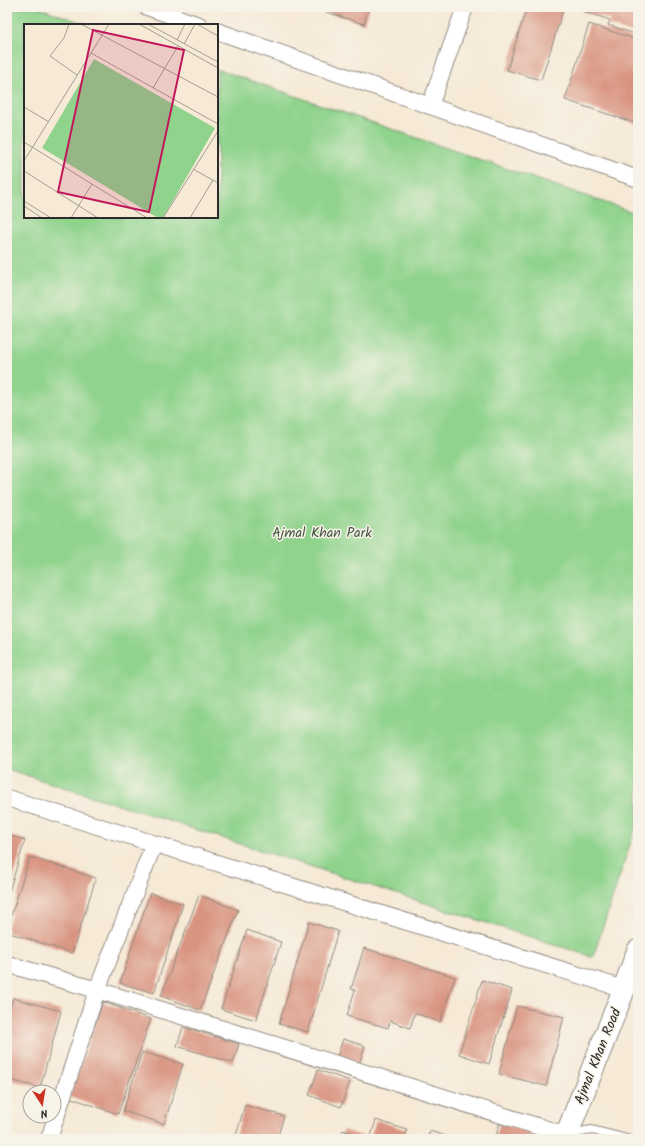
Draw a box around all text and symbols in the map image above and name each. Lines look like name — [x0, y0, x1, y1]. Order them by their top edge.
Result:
inset map — [24, 24, 218, 218]
park label: Ajmal Khan Park — [272, 522, 372, 544]
street label: Ajmal Khan Road — [569, 1004, 628, 1108]
north arrow — [22, 1084, 62, 1124]
text: N — [39, 1103, 49, 1122]

